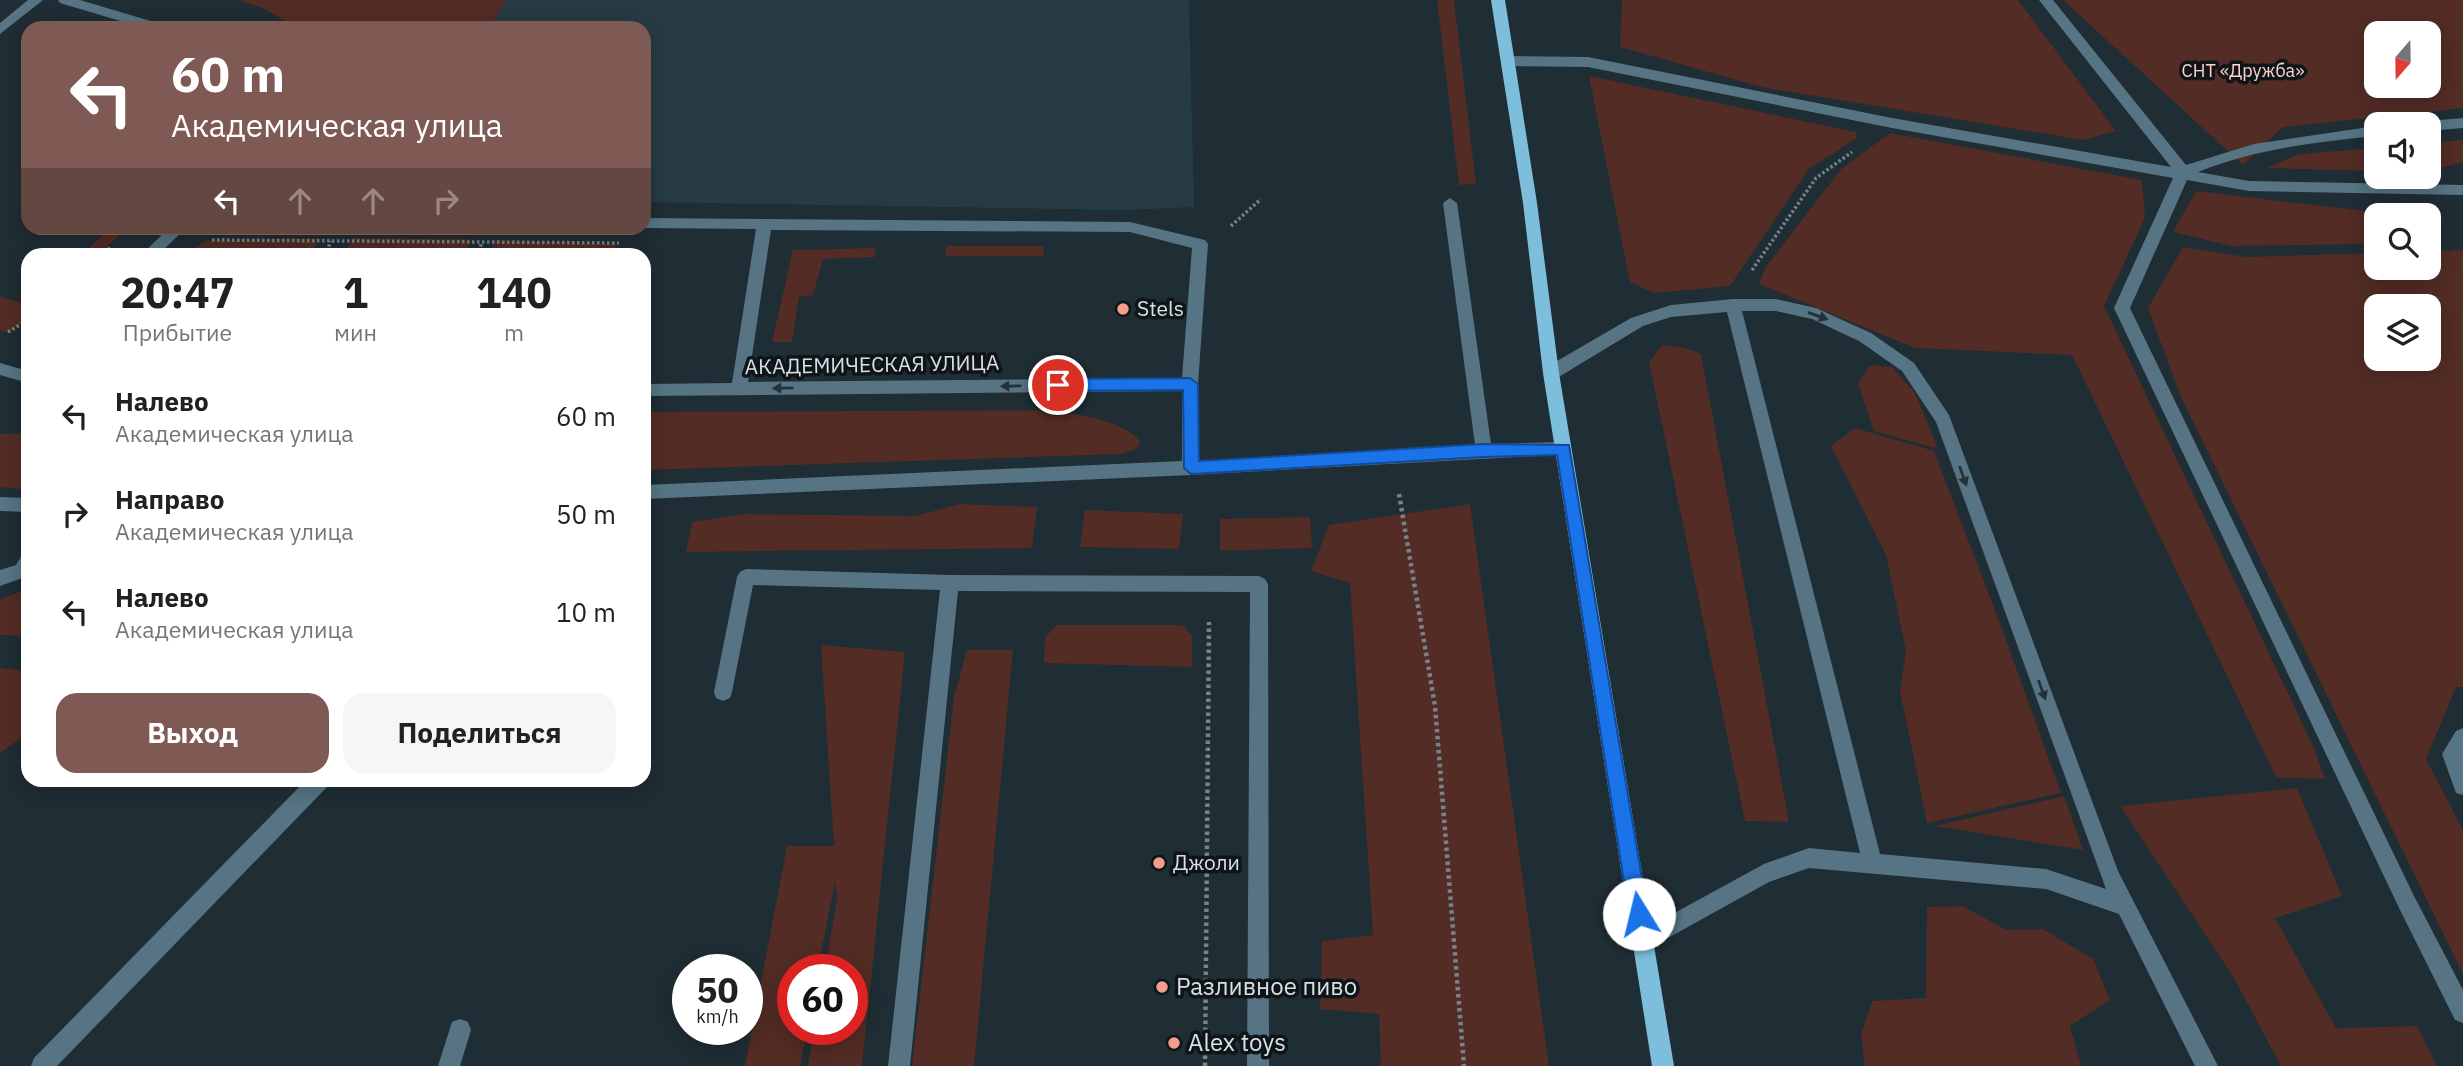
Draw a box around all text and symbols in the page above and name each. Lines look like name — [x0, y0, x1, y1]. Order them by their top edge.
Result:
north arrow — [2364, 21, 2441, 98]
map controls — [2364, 21, 2441, 371]
text: 60 m — [171, 42, 285, 105]
icon: left — [56, 49, 147, 140]
park label: СНТ «Дружба» — [2182, 59, 2304, 82]
text: Академическая улица — [171, 104, 503, 146]
button: sound — [2364, 112, 2441, 189]
icon: left — [208, 182, 246, 220]
icon: ahead — [281, 182, 319, 220]
icon: ahead — [354, 182, 392, 220]
icon: right — [427, 182, 465, 220]
button: search — [2364, 203, 2441, 280]
text: 20:47 — [120, 265, 235, 320]
text: 1 — [343, 265, 368, 320]
text: 140 — [476, 265, 552, 320]
place label: Stels — [1137, 294, 1184, 322]
button: layers — [2364, 294, 2441, 371]
marker: Stels — [1115, 301, 1131, 317]
one-way arrow — [1808, 311, 1829, 322]
text: Прибытие — [123, 317, 232, 347]
text: мин — [334, 317, 377, 347]
text: m — [504, 317, 524, 347]
street label: АКАДЕМИЧЕСКАЯ УЛИЦА — [744, 348, 1000, 380]
pin — [1028, 355, 1088, 415]
icon: arrive — [1039, 366, 1077, 404]
one-way arrow — [999, 380, 1021, 392]
one-way arrow — [772, 382, 794, 394]
text: Налево — [115, 384, 209, 418]
icon: left — [56, 397, 94, 435]
text: 60 m — [556, 399, 616, 433]
text: Академическая улица — [115, 418, 354, 448]
one-way arrow — [1958, 466, 1969, 487]
text: Направо — [115, 482, 224, 516]
icon: right — [56, 495, 94, 533]
text: 50 m — [556, 497, 616, 531]
text: Академическая улица — [115, 516, 354, 546]
text: Налево — [115, 580, 209, 614]
icon: left — [56, 593, 94, 631]
text: 10 m — [556, 595, 616, 629]
text: Академическая улица — [115, 614, 354, 644]
one-way arrow — [2037, 680, 2048, 701]
button: Выход — [56, 693, 329, 773]
button: Поделиться — [343, 693, 616, 773]
place label: Джоли — [1173, 848, 1240, 876]
marker: Джоли — [1151, 855, 1167, 871]
position arrow — [1602, 877, 1676, 951]
speed limit sign: 60 — [777, 954, 868, 1045]
text: 50 — [696, 967, 739, 1013]
place label: Разливное пиво — [1176, 970, 1357, 1002]
marker: Разливное пиво — [1154, 979, 1170, 995]
text: km/h — [696, 1005, 739, 1028]
place label: Alex toys — [1188, 1026, 1286, 1058]
marker: Alex toys — [1166, 1035, 1182, 1051]

